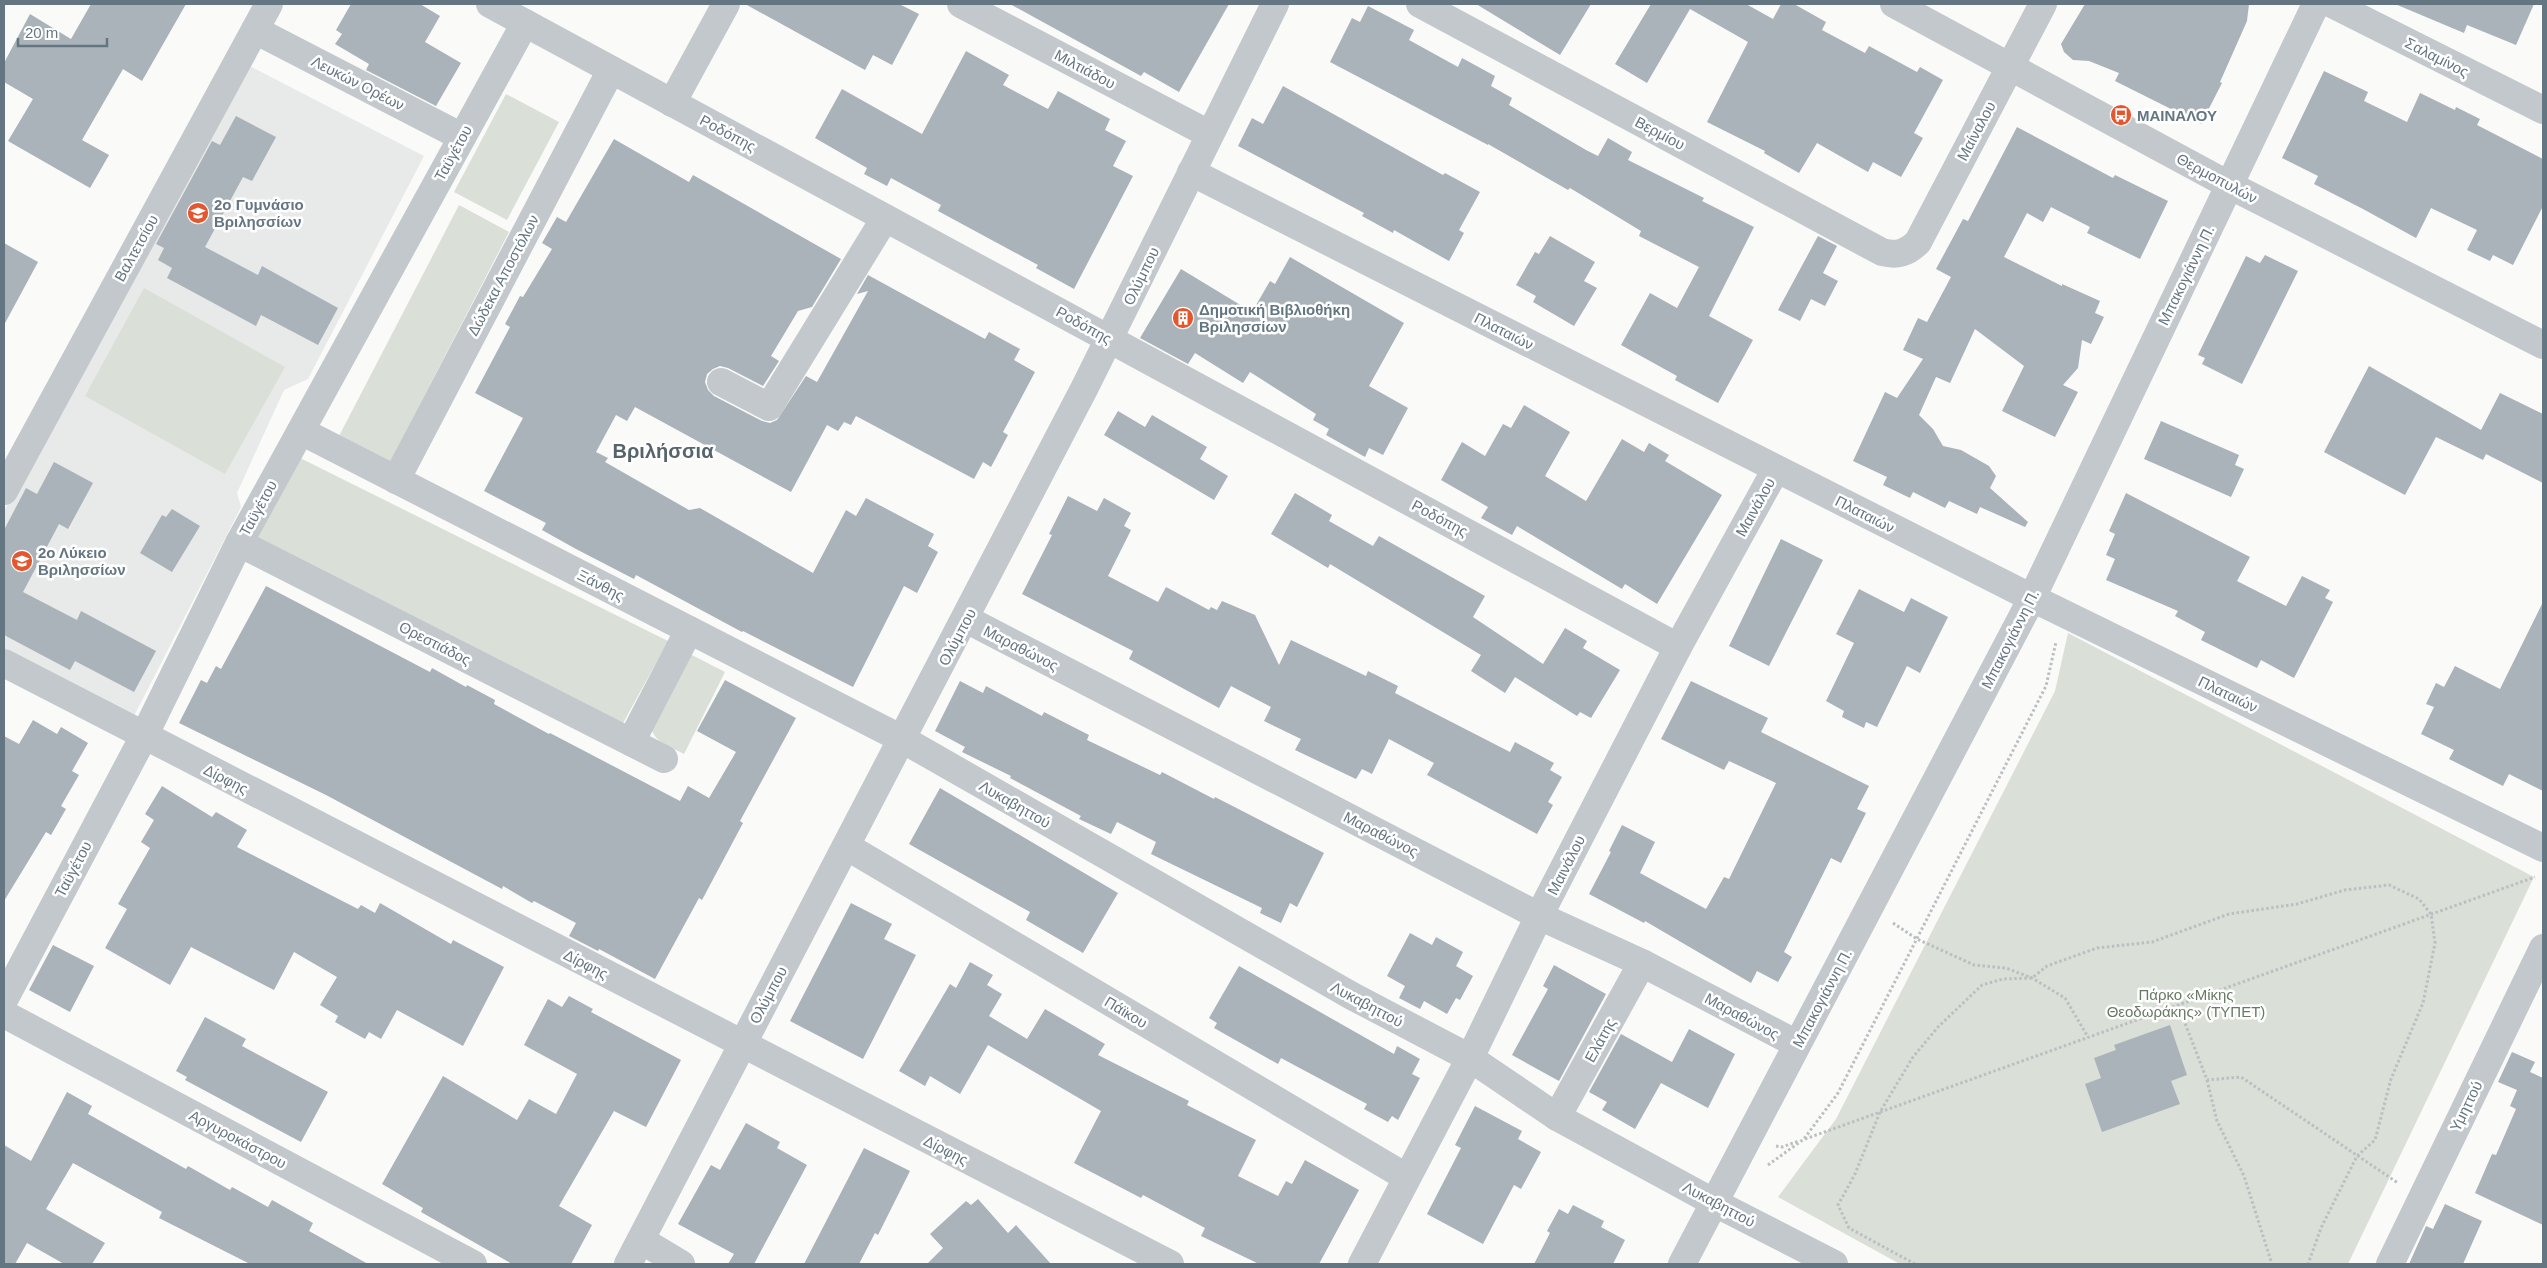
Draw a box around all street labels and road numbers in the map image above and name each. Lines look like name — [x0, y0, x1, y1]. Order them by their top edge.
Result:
street label: Σαλαμίνος — [2402, 34, 2472, 80]
street label: Μιλτιάδου — [1052, 46, 1118, 92]
street label: Λευκών Ορέων — [309, 52, 407, 114]
street label: Μαίναλου — [1953, 99, 1999, 163]
street label: Ροδόπης — [697, 111, 759, 155]
street label: Βερμίου — [1632, 113, 1688, 153]
street label: Ταϋγέτου — [431, 122, 475, 184]
street label: Θερμοπυλών — [2174, 150, 2260, 206]
street label: Βαλτετσίου — [111, 212, 161, 284]
street label: Δώδεκα Αποστόλων — [464, 212, 542, 338]
street label: Μπακογιάννη Π. — [2154, 222, 2218, 328]
street label: Ολύμπου — [1120, 244, 1162, 308]
street label: Ροδόπης — [1053, 303, 1115, 347]
street label: Πλαταιών — [1472, 309, 1536, 353]
street label: Μαινάλου — [1732, 475, 1778, 539]
street label: Ταϋγέτου — [236, 477, 280, 539]
street label: Πλαταιών — [1833, 492, 1897, 536]
street label: Ροδόπης — [1409, 496, 1471, 540]
street label: Ξάνθης — [575, 566, 627, 604]
street label: Μπακογιάννη Π. — [1978, 587, 2042, 691]
street label: Ολύμπου — [935, 605, 979, 669]
street label: Ορεστιάδος — [396, 618, 474, 668]
street label: Μαραθώνος — [981, 622, 1061, 674]
street label: Πλαταιών — [2196, 672, 2260, 716]
street label: Δίρφης — [201, 761, 251, 797]
street label: Λυκαβηττού — [976, 777, 1054, 831]
street label: Μαραθώνος — [1341, 808, 1421, 860]
street label: Μαινάλου — [1544, 832, 1588, 898]
street label: Ταϋγέτου — [51, 838, 95, 900]
street label: Δίρφης — [561, 946, 611, 982]
street label: Μπακογιάννη Π. — [1789, 946, 1855, 1050]
street label: Ολύμπου — [746, 963, 790, 1027]
street label: Λυκαβηττού — [1328, 978, 1406, 1030]
street label: Μαραθώνος — [1702, 989, 1782, 1043]
street label: Πάϊκου — [1102, 993, 1150, 1031]
street label: Ελάτης — [1581, 1015, 1619, 1065]
street label: Υμηττού — [2447, 1078, 2485, 1134]
street label: Αργυροκάστρου — [187, 1106, 289, 1172]
street label: Δίρφης — [921, 1132, 971, 1168]
street label: Λυκαβηττού — [1680, 1178, 1758, 1230]

